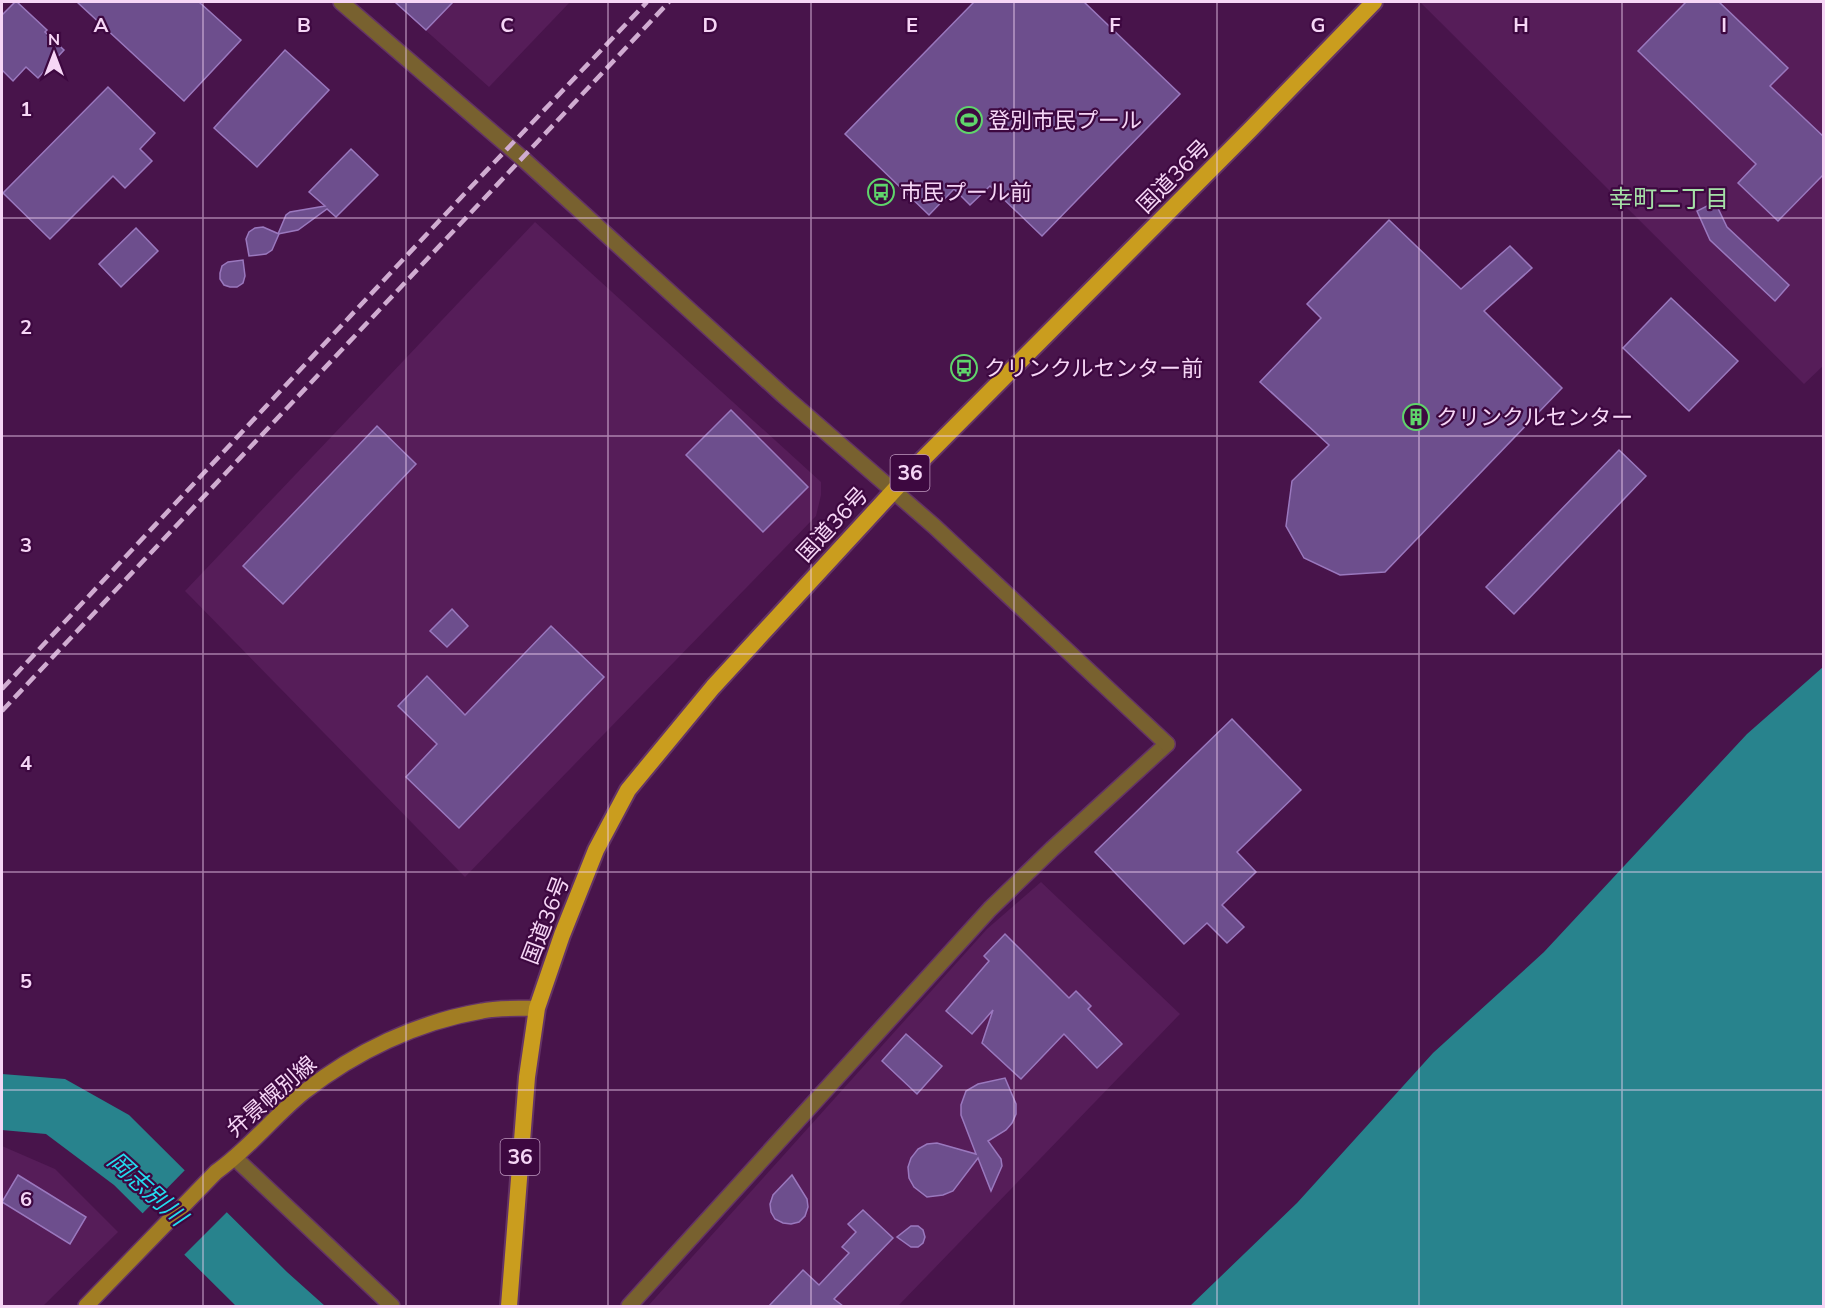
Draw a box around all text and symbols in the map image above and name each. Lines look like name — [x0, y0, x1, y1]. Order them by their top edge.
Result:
text: A — [94, 12, 109, 37]
text: B — [297, 12, 311, 37]
text: C — [500, 12, 514, 37]
text: D — [702, 12, 718, 37]
text: E — [906, 12, 918, 37]
text: F — [1109, 12, 1121, 37]
text: G — [1311, 12, 1325, 37]
text: H — [1513, 12, 1529, 37]
text: I — [1721, 12, 1727, 37]
north arrow — [24, 24, 84, 84]
text: N — [48, 29, 60, 49]
text: 1 — [20, 96, 32, 121]
sports icon: 登別市民プール — [954, 105, 984, 135]
place label: 登別市民プール — [988, 106, 1142, 134]
street label: 国道36号 — [1130, 133, 1216, 219]
bus stop icon: 市民プール前 — [866, 177, 896, 207]
place label: 市民プール前 — [900, 178, 1032, 206]
district label: 幸町二丁目 — [1609, 183, 1729, 213]
text: 2 — [20, 314, 32, 339]
bus stop icon: クリンクルセンター前 — [949, 353, 979, 383]
place label: クリンクルセンター前 — [984, 354, 1203, 382]
building icon: クリンクルセンター — [1401, 402, 1431, 432]
place label: クリンクルセンター — [1436, 403, 1633, 431]
road number: 36 — [890, 455, 930, 491]
street label: 国道36号 — [790, 481, 874, 567]
text: 3 — [20, 532, 32, 557]
text: 4 — [20, 750, 32, 775]
street label: 国道36号 — [515, 872, 575, 968]
text: 5 — [20, 968, 32, 993]
street label: 弁景幌別線 — [220, 1049, 322, 1143]
road number: 36 — [500, 1139, 540, 1175]
water label: 岡志別川 — [102, 1145, 196, 1234]
text: 6 — [20, 1186, 32, 1211]

